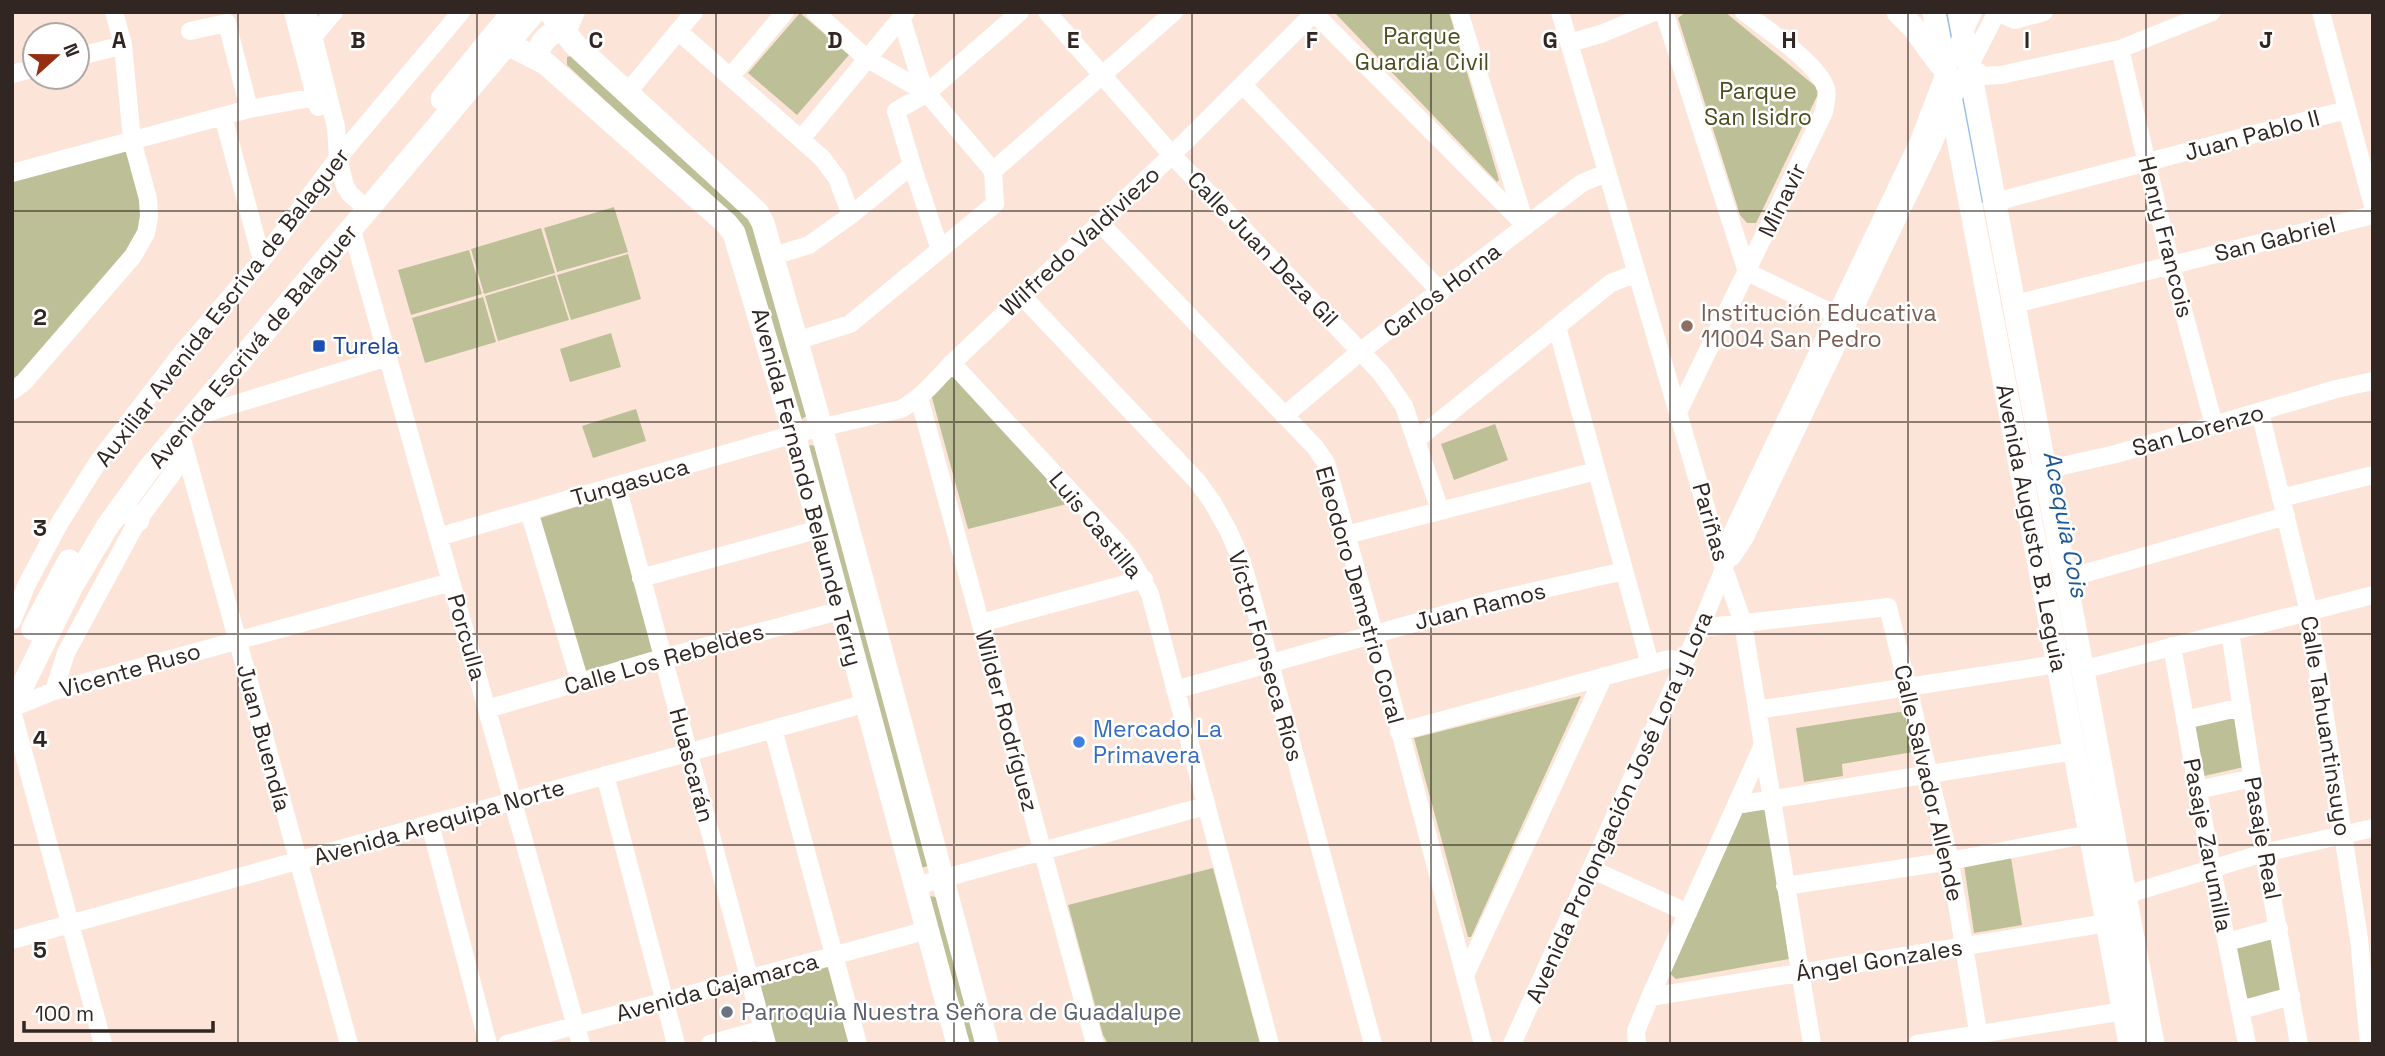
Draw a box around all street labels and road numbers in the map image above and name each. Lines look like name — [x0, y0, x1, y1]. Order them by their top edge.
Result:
street label: Juan Pablo II — [2181, 103, 2323, 167]
street label: Auxiliar Avenida Escriva de Balaguer — [88, 141, 356, 473]
street label: Henry Francois — [2131, 153, 2201, 321]
street label: Minavir — [1751, 158, 1813, 242]
street label: Wilfredo Valdiviezo — [994, 159, 1166, 323]
street label: Calle Juan Deza Gil — [1181, 165, 1345, 333]
street label: San Gabriel — [2211, 209, 2339, 269]
street label: Avenida Escrivá de Balaguer — [142, 218, 364, 474]
street label: Carlos Horna — [1377, 236, 1507, 344]
street label: Avenida Fernando Belaunde Terry — [745, 305, 869, 669]
street label: Avenida Augusto B. Leguia — [1989, 382, 2075, 674]
street label: San Lorenzo — [2129, 397, 2267, 463]
street label: Tungasuca — [568, 451, 692, 513]
street label: Eleodoro Demetrio Coral — [1309, 463, 1411, 727]
street label: Luis Castilla — [1043, 465, 1149, 585]
street label: Pariñas — [1685, 479, 1737, 565]
street label: Víctor Fonseca Ríos — [1222, 547, 1310, 765]
street label: Juan Ramos — [1411, 575, 1549, 637]
street label: Porculla — [440, 590, 494, 684]
street label: Avenida Prolongación José Lora y Lora — [1519, 606, 1719, 1008]
street label: Calle Tahuantinsuyo — [2294, 614, 2358, 838]
street label: Calle Los Rebeldes — [561, 616, 767, 702]
street label: Wilder Rodríguez — [968, 627, 1046, 815]
street label: Vicente Ruso — [56, 636, 204, 704]
street label: Juan Buendía — [230, 661, 298, 815]
street label: Calle Salvador Allende — [1887, 662, 1971, 904]
street label: Huascarán — [662, 705, 722, 825]
street label: Pasaje Zarumilla — [2176, 756, 2240, 934]
street label: Avenida Arequipa Norte — [310, 772, 568, 872]
street label: Pasaje Real — [2237, 774, 2289, 902]
street label: Ángel Gonzales — [1793, 932, 1965, 988]
street label: Avenida Cajamarca — [612, 946, 822, 1028]

